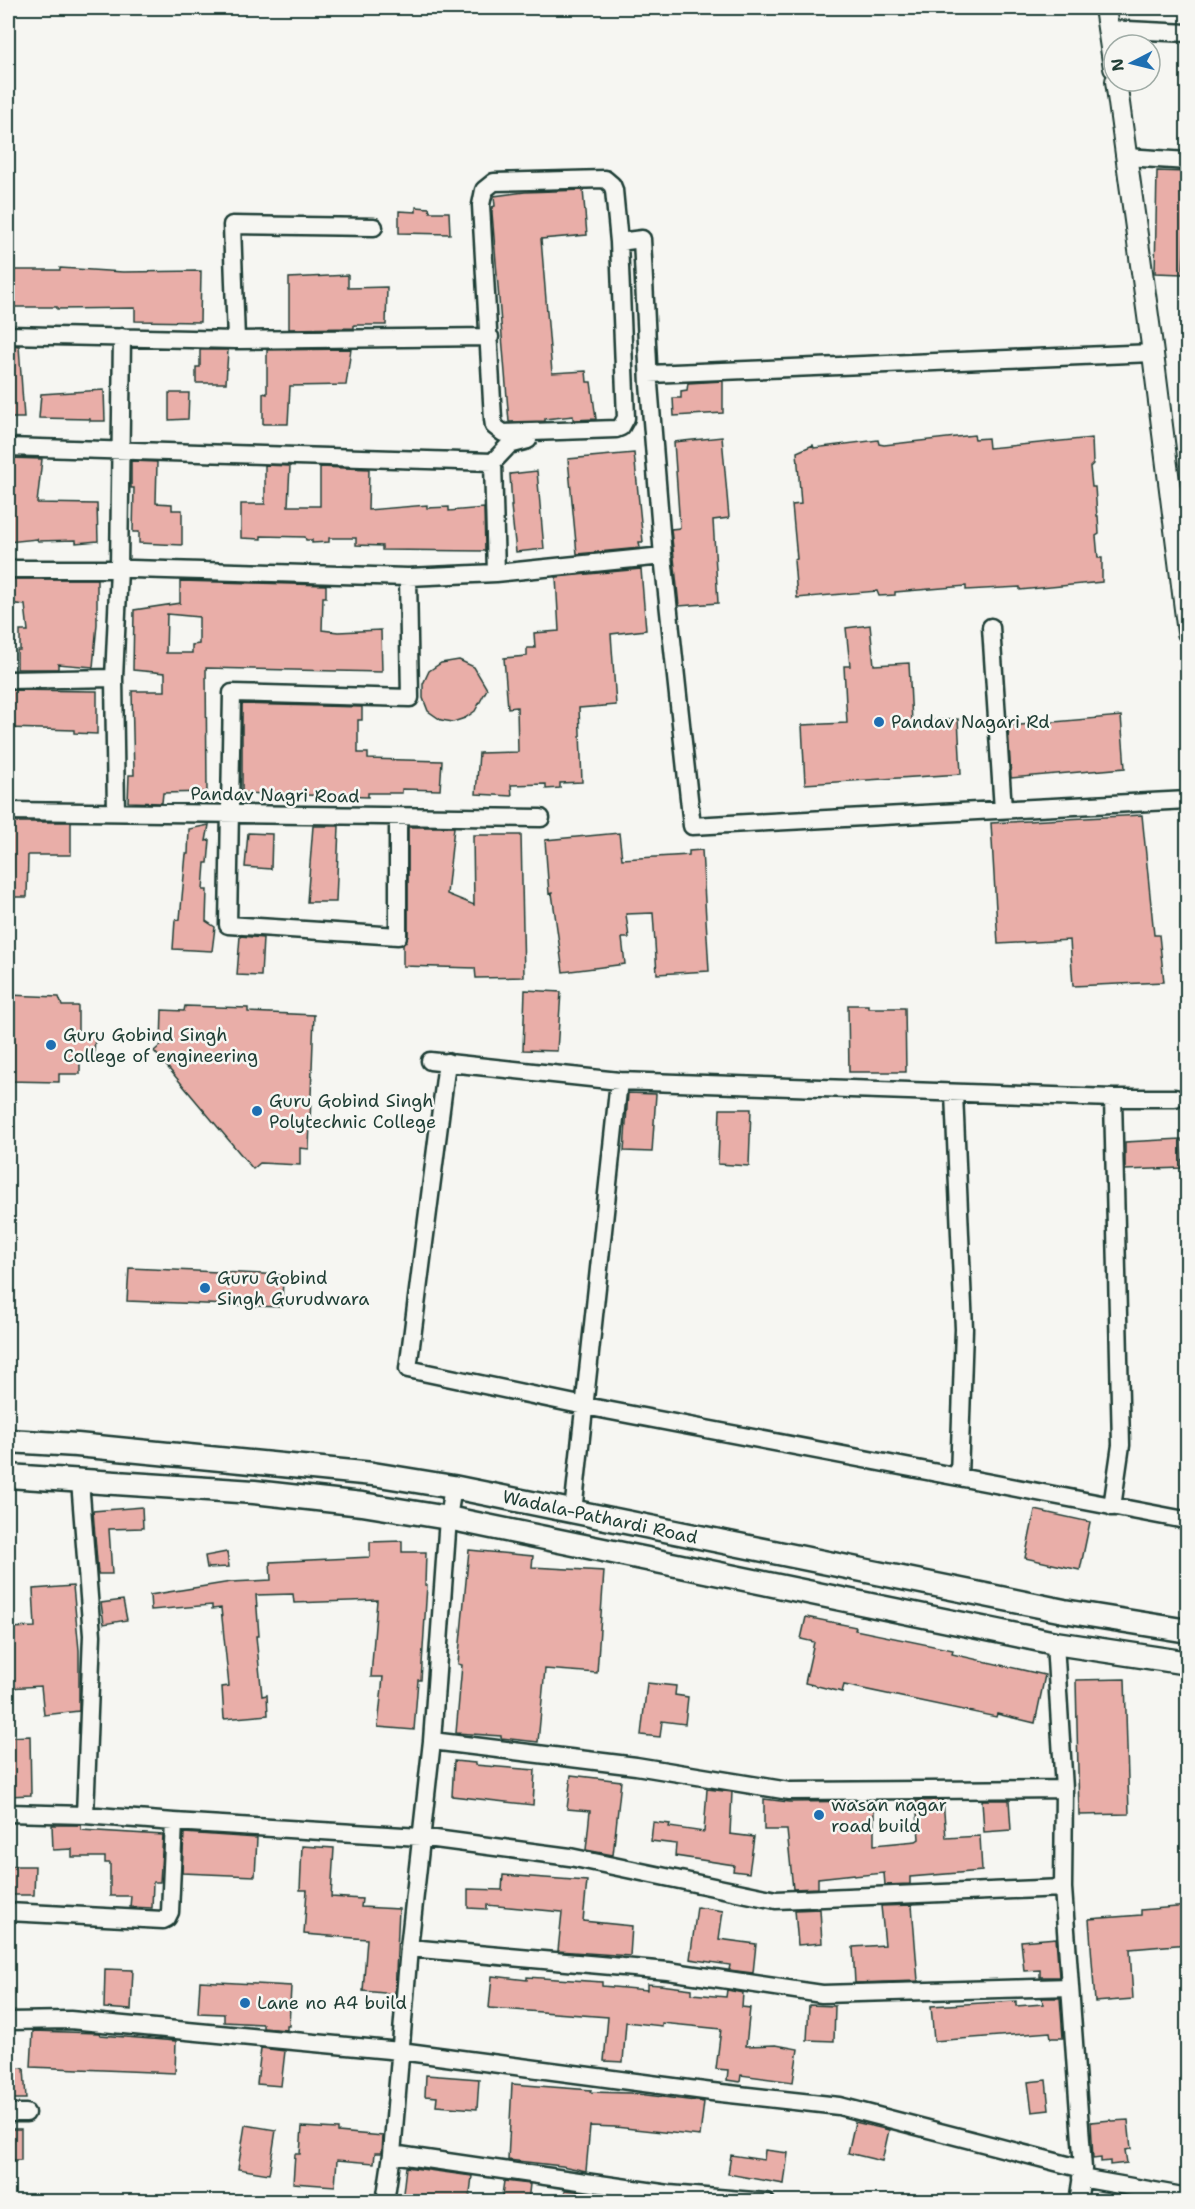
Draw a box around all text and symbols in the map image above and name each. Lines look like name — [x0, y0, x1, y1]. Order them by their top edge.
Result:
north arrow — [1102, 33, 1162, 93]
text: N — [1106, 57, 1129, 72]
place label: Pandav Nagari Rd — [891, 710, 1050, 734]
marker: Pandav Nagari Rd — [872, 715, 886, 729]
street label: Pandav Nagri Road — [190, 782, 360, 808]
place label: Guru Gobind Singh College of engineering — [63, 1023, 258, 1068]
marker: Guru Gobind Singh College of engineering — [44, 1038, 58, 1052]
place label: Guru Gobind Singh Polytechnic College — [269, 1089, 436, 1134]
marker: Guru Gobind Singh Polytechnic College — [250, 1104, 264, 1118]
place label: Guru Gobind Singh Gurudwara — [217, 1266, 369, 1311]
marker: Guru Gobind Singh Gurudwara — [198, 1281, 212, 1295]
street label: Wadala-Pathardi Road — [500, 1485, 700, 1549]
place label: wasan nagar road build — [831, 1793, 947, 1838]
marker: wasan nagar road build — [812, 1808, 826, 1822]
place label: Lane no A4 build — [257, 1991, 407, 2015]
marker: Lane no A4 build — [238, 1996, 252, 2010]

